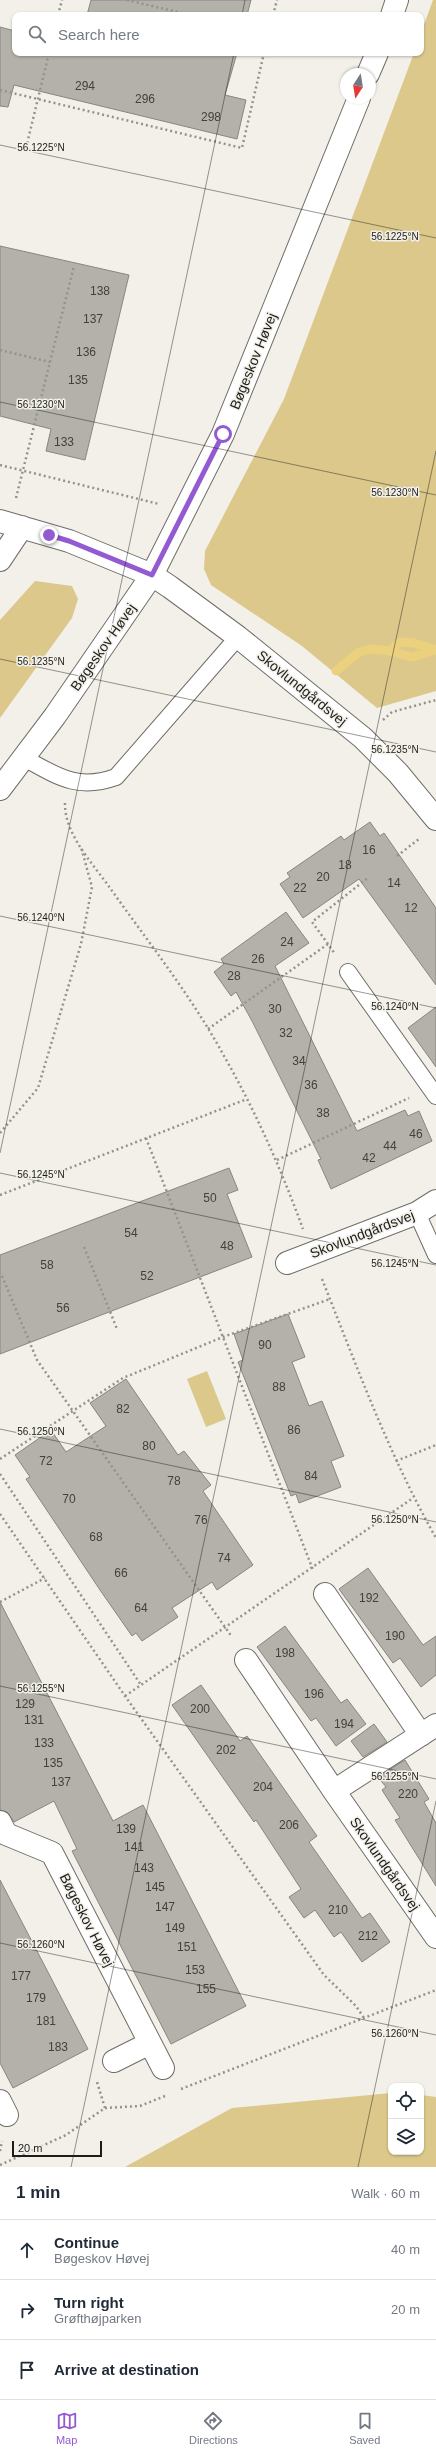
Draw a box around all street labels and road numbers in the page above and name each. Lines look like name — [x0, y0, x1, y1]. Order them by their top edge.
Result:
street label: Bøgeskov Høvej — [226, 310, 280, 412]
street label: Bøgeskov Høvej — [67, 600, 139, 694]
street label: Skovlundgårdsvej — [254, 647, 350, 729]
street label: Skovlundgårdsvej — [308, 1207, 416, 1261]
street label: Skovlundgårdsvej — [347, 1814, 423, 1914]
street label: Bøgeskov Høvej — [57, 1871, 117, 1969]

